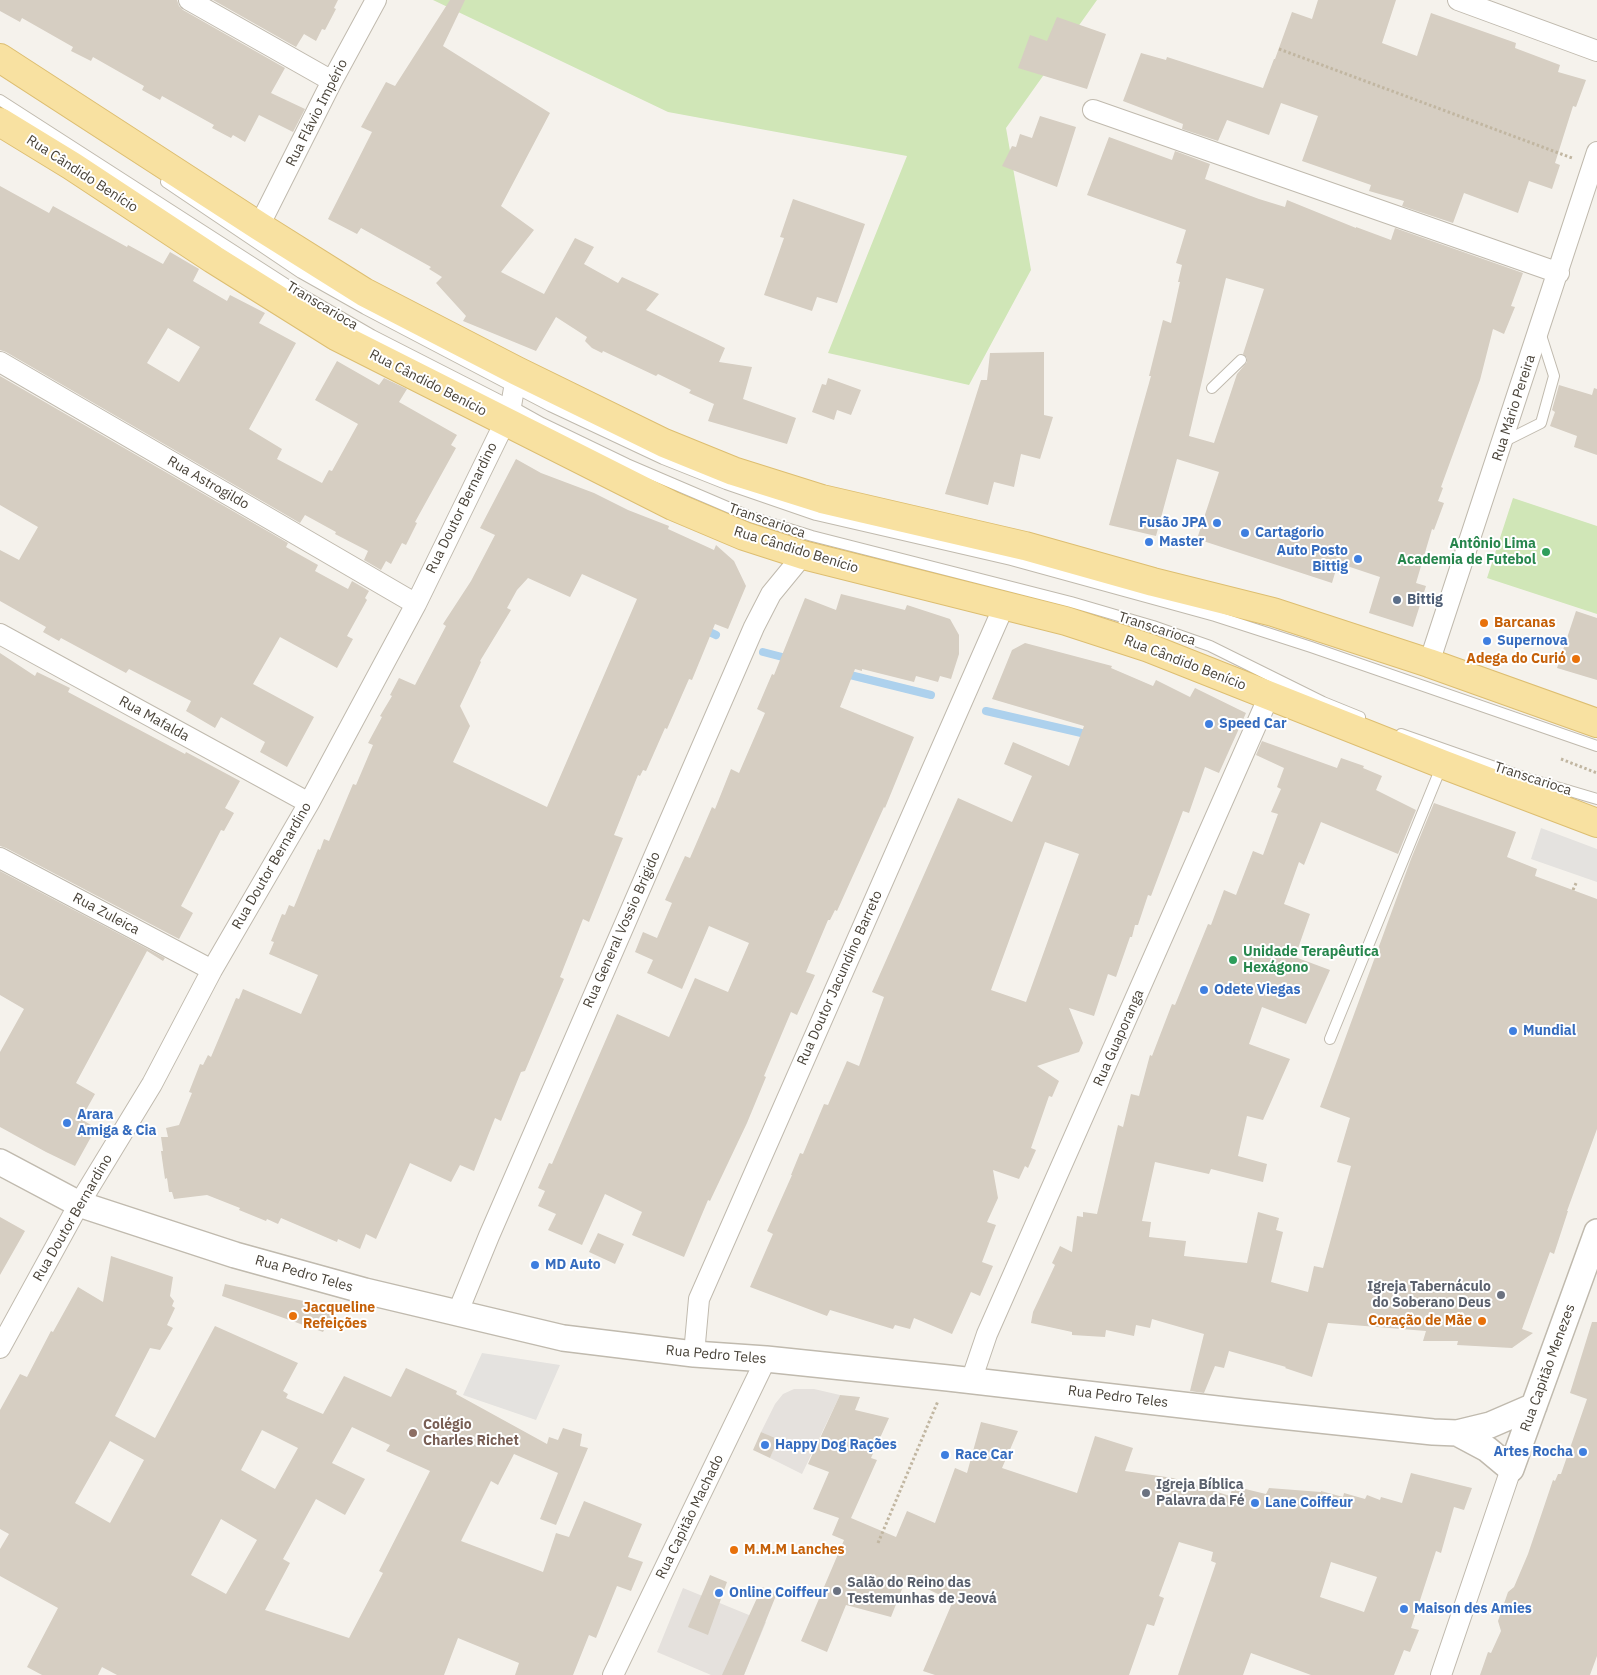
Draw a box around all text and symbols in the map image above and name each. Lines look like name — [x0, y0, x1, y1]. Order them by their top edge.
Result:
street label: Rua Flávio Império — [283, 56, 351, 170]
street label: Rua Cândido Benício — [23, 132, 141, 216]
street label: Transcarioca — [283, 278, 361, 334]
street label: Rua Cândido Benício — [367, 346, 489, 420]
street label: Rua Mário Pereira — [1489, 353, 1539, 463]
street label: Rua Doutor Bernardino — [423, 440, 501, 576]
street label: Rua Astrogildo — [164, 453, 252, 513]
street label: Transcarioca — [726, 500, 808, 542]
place label: Fusão JPA — [1139, 515, 1207, 531]
marker: Fusão JPA — [1211, 517, 1223, 529]
street label: Rua Cândido Benício — [732, 523, 860, 577]
place label: Cartagorio — [1255, 525, 1324, 541]
marker: Cartagorio — [1239, 527, 1251, 539]
place label: Master — [1159, 534, 1204, 550]
marker: Master — [1143, 536, 1155, 548]
place label: Antônio Lima Academia de Futebol — [1397, 536, 1536, 568]
place label: Auto Posto Bittig — [1277, 543, 1348, 576]
marker: Antônio Lima Academia de Futebol — [1540, 546, 1552, 558]
marker: Auto Posto Bittig — [1352, 553, 1364, 565]
place label: Bittig — [1407, 592, 1443, 608]
marker: Bittig — [1391, 594, 1403, 606]
street label: Transcarioca — [1116, 609, 1198, 649]
place label: Barcanas — [1494, 615, 1555, 631]
marker: Barcanas — [1478, 617, 1490, 629]
street label: Rua Cândido Benício — [1122, 632, 1248, 694]
place label: Supernova — [1497, 633, 1568, 649]
marker: Supernova — [1481, 635, 1493, 647]
place label: Adega do Curió — [1466, 651, 1566, 667]
marker: Adega do Curió — [1570, 653, 1582, 665]
street label: Rua Mafalda — [116, 693, 192, 745]
place label: Speed Car — [1219, 716, 1287, 732]
marker: Speed Car — [1203, 718, 1215, 730]
street label: Transcarioca — [1492, 759, 1574, 799]
street label: Rua Doutor Bernardino — [229, 799, 315, 933]
street label: Rua General Vossio Brigido — [580, 849, 664, 1011]
street label: Rua Doutor Jacundino Barreto — [794, 888, 886, 1068]
street label: Rua Zuleica — [70, 889, 142, 939]
place label: Unidade Terapêutica Hexágono — [1243, 944, 1379, 976]
marker: Unidade Terapêutica Hexágono — [1227, 954, 1239, 966]
place label: Odete Viegas — [1214, 982, 1301, 998]
marker: Odete Viegas — [1198, 984, 1210, 996]
street label: Rua Guaporanga — [1090, 987, 1148, 1089]
place label: Mundial — [1523, 1023, 1576, 1039]
marker: Mundial — [1507, 1025, 1519, 1037]
place label: Arara Amiga & Cia — [77, 1107, 157, 1140]
marker: Arara Amiga & Cia — [61, 1117, 73, 1129]
street label: Rua Doutor Bernardino — [30, 1151, 116, 1285]
street label: Rua Pedro Teles — [253, 1252, 355, 1296]
place label: MD Auto — [545, 1257, 601, 1273]
marker: MD Auto — [529, 1259, 541, 1271]
place label: Igreja Tabernáculo do Soberano Deus — [1367, 1279, 1491, 1311]
marker: Igreja Tabernáculo do Soberano Deus — [1495, 1289, 1507, 1301]
place label: Jacqueline Refeições — [303, 1300, 375, 1332]
street label: Rua Capitão Menezes — [1517, 1302, 1579, 1434]
marker: Jacqueline Refeições — [287, 1310, 299, 1322]
place label: Coração de Mãe — [1368, 1313, 1472, 1329]
marker: Coração de Mãe — [1476, 1315, 1488, 1327]
street label: Rua Pedro Teles — [665, 1342, 767, 1368]
street label: Rua Pedro Teles — [1067, 1383, 1169, 1411]
place label: Colégio Charles Richet — [423, 1417, 519, 1450]
marker: Colégio Charles Richet — [407, 1427, 419, 1439]
place label: Happy Dog Rações — [775, 1437, 897, 1453]
marker: Happy Dog Rações — [759, 1439, 771, 1451]
place label: Artes Rocha — [1493, 1444, 1573, 1460]
marker: Artes Rocha — [1577, 1446, 1589, 1458]
place label: Race Car — [955, 1447, 1013, 1463]
marker: Race Car — [939, 1449, 951, 1461]
street label: Rua Capitão Machado — [653, 1452, 727, 1582]
place label: Igreja Bíblica Palavra da Fé — [1156, 1477, 1245, 1510]
marker: Igreja Bíblica Palavra da Fé — [1140, 1487, 1152, 1499]
place label: Lane Coiffeur — [1265, 1495, 1353, 1511]
marker: Lane Coiffeur — [1249, 1497, 1261, 1509]
place label: M.M.M Lanches — [744, 1542, 845, 1558]
marker: M.M.M Lanches — [728, 1544, 740, 1556]
place label: Salão do Reino das Testemunhas de Jeová — [847, 1575, 997, 1608]
place label: Online Coiffeur — [729, 1585, 828, 1601]
marker: Salão do Reino das Testemunhas de Jeová — [831, 1585, 843, 1597]
marker: Online Coiffeur — [713, 1587, 725, 1599]
place label: Maison des Amies — [1414, 1601, 1532, 1617]
marker: Maison des Amies — [1398, 1603, 1410, 1615]

